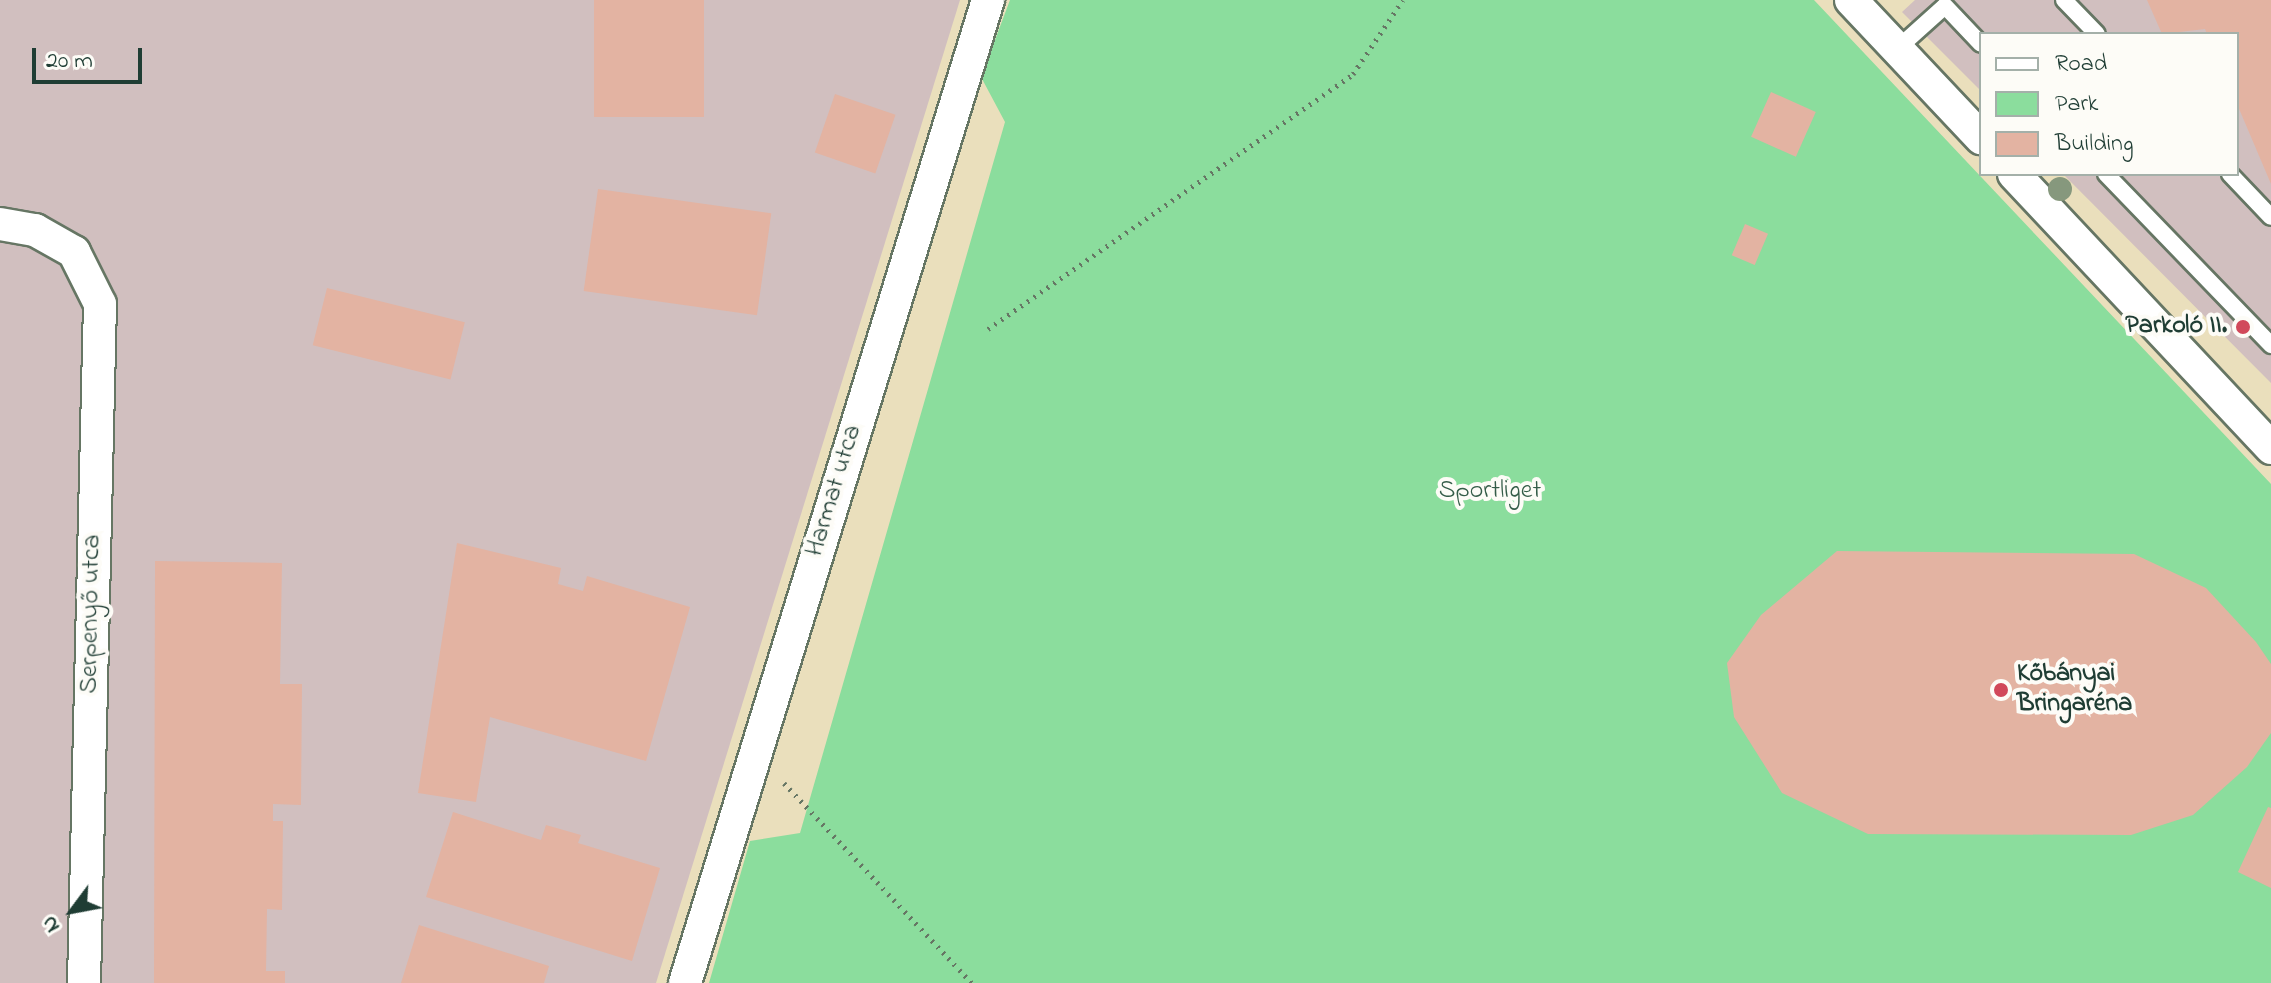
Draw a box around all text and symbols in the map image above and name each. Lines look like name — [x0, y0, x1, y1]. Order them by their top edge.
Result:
scale bar — [36, 32, 146, 82]
legend — [1979, 32, 2239, 176]
text: 20 m — [46, 44, 93, 79]
text: Road — [2055, 47, 2107, 82]
text: Park — [2055, 87, 2098, 122]
text: Building — [2055, 127, 2134, 162]
place label: Parkoló II. — [2125, 311, 2227, 343]
marker: Parkoló II. — [2234, 318, 2252, 336]
street label: Harmat utca — [800, 422, 870, 560]
park label: Sportliget — [1439, 476, 1541, 508]
street label: Serpenyő utca — [75, 534, 109, 694]
place label: Kőbányai Bringaréna — [2017, 659, 2132, 720]
marker: Kőbányai Bringaréna — [1992, 681, 2010, 699]
north arrow — [32, 871, 112, 951]
text: N — [34, 909, 69, 939]

